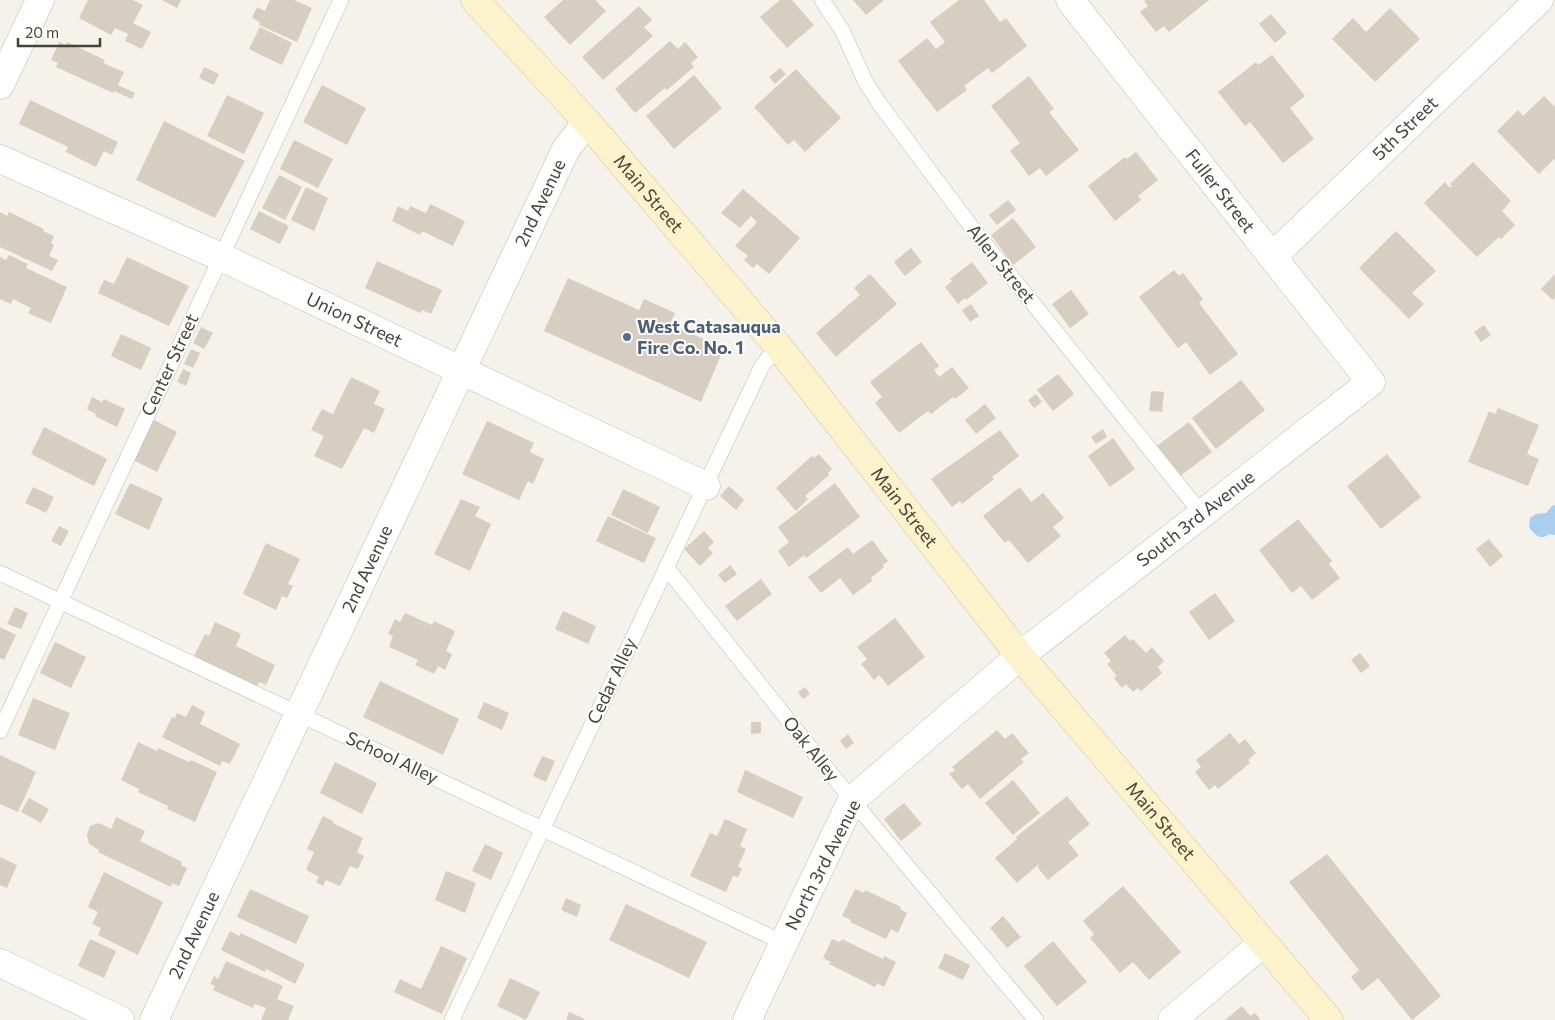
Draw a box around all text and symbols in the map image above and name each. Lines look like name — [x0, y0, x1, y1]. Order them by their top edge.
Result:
scale bar — [18, 15, 100, 47]
text: 20 m — [25, 23, 59, 41]
street label: 5th Street — [1367, 91, 1442, 164]
street label: Fuller Street — [1181, 144, 1260, 237]
street label: Main Street — [610, 150, 688, 237]
street label: 2nd Avenue — [510, 155, 570, 250]
street label: Allen Street — [963, 219, 1040, 307]
street label: Union Street — [303, 287, 406, 351]
street label: Center Street — [136, 310, 202, 419]
place label: West Catasauqua Fire Co. No. 1 — [637, 315, 781, 358]
marker: West Catasauqua Fire Co. No. 1 — [621, 331, 633, 343]
street label: Main Street — [867, 462, 943, 552]
street label: South 3rd Avenue — [1132, 465, 1259, 571]
street label: 2nd Avenue — [336, 521, 397, 616]
street label: Cedar Alley — [582, 634, 641, 727]
street label: Oak Alley — [779, 711, 845, 785]
street label: School Alley — [343, 726, 442, 788]
street label: Main Street — [1122, 777, 1200, 864]
street label: North 3rd Avenue — [780, 796, 865, 934]
street label: 2nd Avenue — [163, 887, 223, 982]

